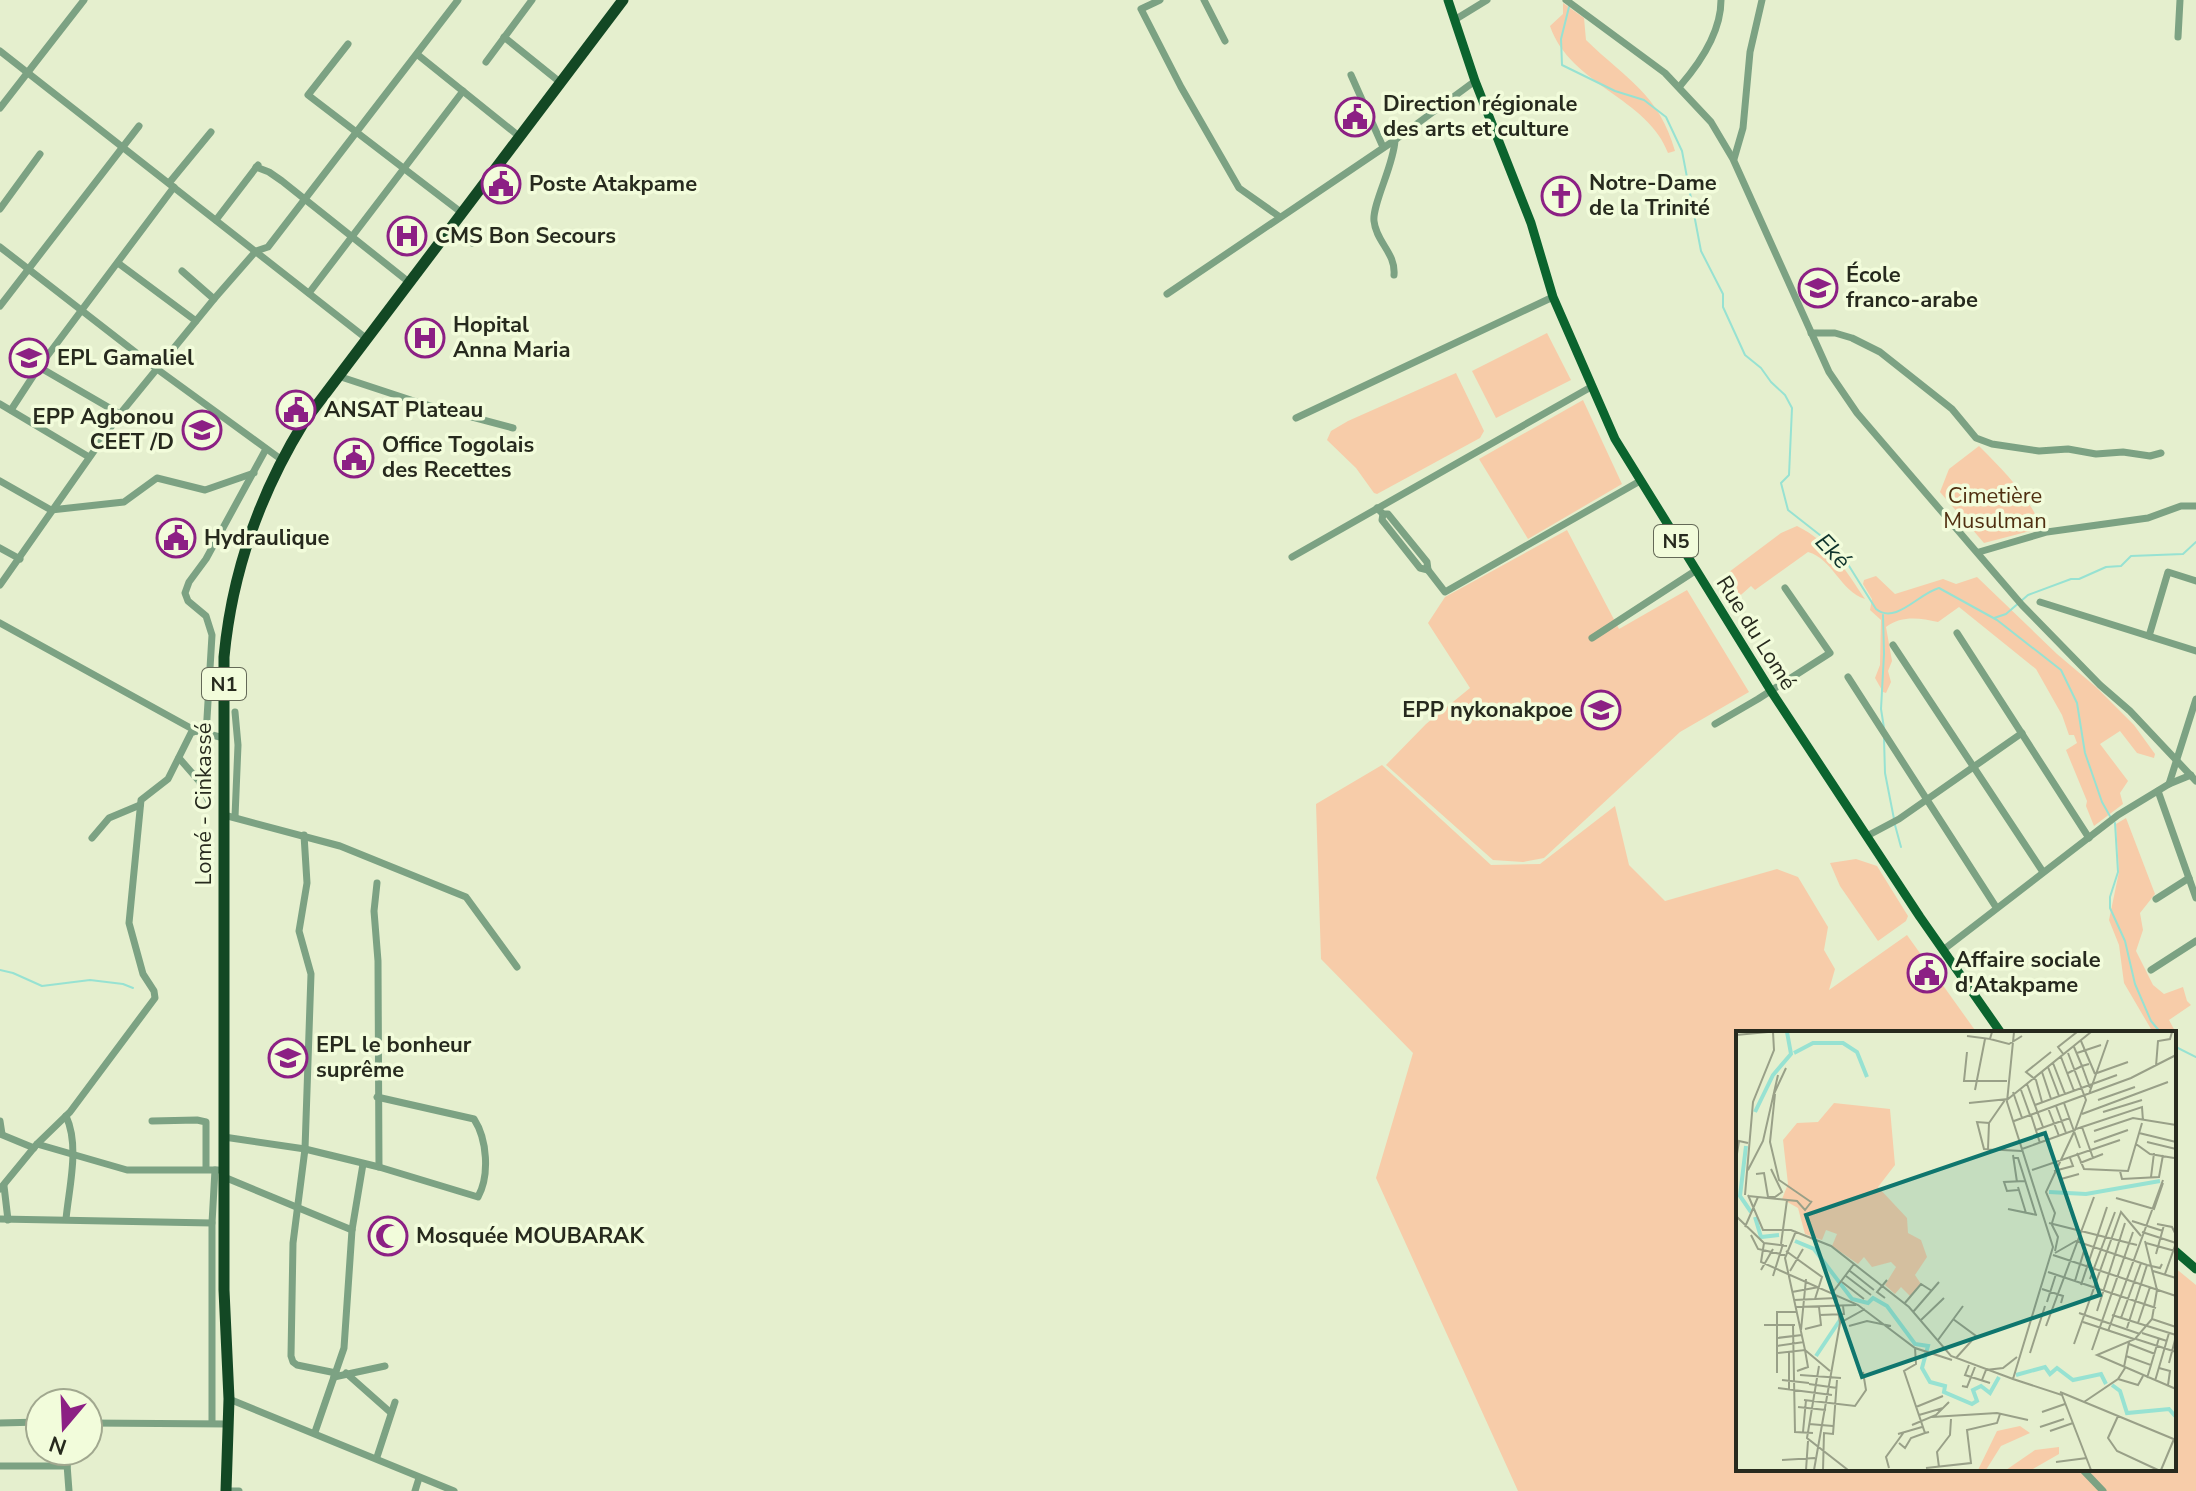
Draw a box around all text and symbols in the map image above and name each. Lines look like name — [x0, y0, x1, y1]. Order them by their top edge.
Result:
place label: Direction régionale des arts et culture — [1383, 89, 1577, 144]
public building icon: Direction régionale des arts et culture — [1334, 96, 1376, 138]
public building icon: Poste Atakpame — [480, 163, 522, 205]
place label: Notre-Dame de la Trinité — [1589, 168, 1717, 223]
place label: Poste Atakpame — [529, 169, 697, 199]
church icon: Notre-Dame de la Trinité — [1540, 175, 1582, 217]
hospital icon: CMS Bon Secours — [386, 215, 428, 257]
place label: CMS Bon Secours — [435, 221, 616, 251]
place label: École franco-arabe — [1846, 260, 1978, 315]
school or university icon: École franco-arabe — [1797, 267, 1839, 309]
place label: Hopital Anna Maria — [453, 310, 570, 365]
hospital icon: Hopital Anna Maria — [404, 317, 446, 359]
school or university icon: EPL Gamaliel — [8, 337, 50, 379]
place label: EPL Gamaliel — [57, 343, 194, 373]
public building icon: ANSAT Plateau — [275, 389, 317, 431]
place label: ANSAT Plateau — [324, 395, 483, 425]
place label: EPP Agbonou CEET /D — [33, 402, 174, 457]
school or university icon: EPP Agbonou CEET /D — [181, 409, 223, 451]
place label: Office Togolais des Recettes — [382, 430, 534, 485]
public building icon: Office Togolais des Recettes — [333, 437, 375, 479]
park label: Cimetière Musulman — [1943, 481, 2047, 536]
public building icon: Hydraulique — [155, 517, 197, 559]
place label: Hydraulique — [204, 523, 329, 553]
road number: N5 — [1654, 525, 1698, 557]
water label: Eké — [1808, 526, 1858, 576]
street label: Rue du Lomé — [1709, 570, 1803, 696]
road number: N1 — [202, 668, 246, 700]
school or university icon: EPP nykonakpoe — [1580, 689, 1622, 731]
place label: EPP nykonakpoe — [1402, 695, 1573, 725]
street label: Lomé - Cinkassé — [189, 722, 219, 886]
place label: Affaire sociale d'Atakpame — [1955, 945, 2101, 1000]
public building icon: Affaire sociale d'Atakpame — [1906, 952, 1948, 994]
place label: EPL le bonheur suprême — [316, 1030, 472, 1085]
inset map — [1736, 1031, 2176, 1471]
school or university icon: EPL le bonheur suprême — [267, 1037, 309, 1079]
mosque icon: Mosquée MOUBARAK — [367, 1215, 409, 1257]
place label: Mosquée MOUBARAK — [416, 1221, 645, 1251]
north arrow — [24, 1387, 104, 1467]
text: N — [45, 1428, 70, 1462]

